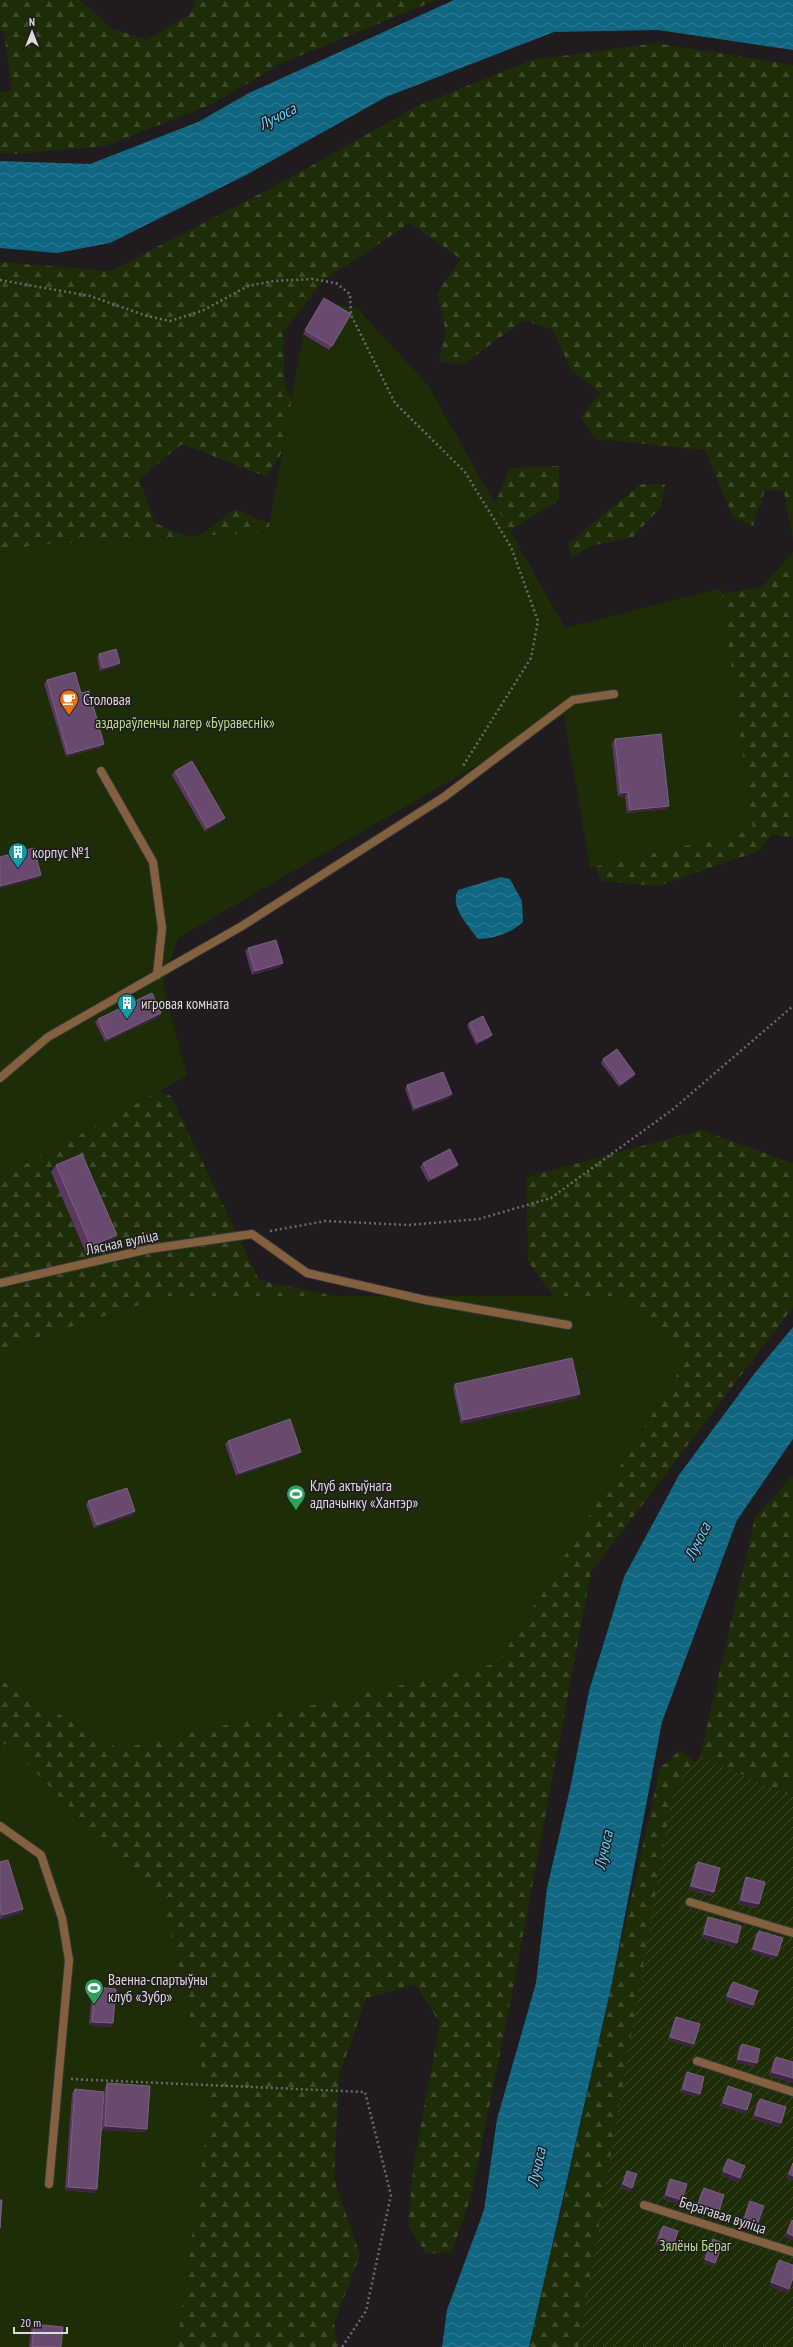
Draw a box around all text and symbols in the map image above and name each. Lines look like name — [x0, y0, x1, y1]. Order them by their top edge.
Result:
north arrow — [12, 12, 52, 52]
text: N — [29, 15, 35, 29]
water label: Лучоса — [254, 97, 301, 134]
cafe icon: Столовая — [58, 688, 80, 716]
place label: Столовая — [83, 690, 131, 709]
park label: аздараўленчы лагер «Буравеснік» — [95, 713, 275, 732]
building icon: корпус №1 — [7, 841, 29, 869]
place label: корпус №1 — [32, 843, 90, 862]
building icon: игровая комната — [116, 992, 138, 1020]
place label: игровая комната — [141, 994, 229, 1013]
street label: Лясная вуліца — [83, 1225, 160, 1259]
place label: Клуб актыўнага адпачынку «Хантэр» — [310, 1476, 418, 1512]
sports icon: Клуб актыўнага адпачынку «Хантэр» — [285, 1483, 307, 1511]
water label: Лучоса — [679, 1517, 715, 1564]
water label: Лучоса — [589, 1827, 617, 1872]
place label: Ваенна-спартыўны клуб «Зубр» — [108, 1970, 208, 2006]
sports icon: Ваенна-спартыўны клуб «Зубр» — [83, 1977, 105, 2005]
water label: Лучоса — [522, 2144, 550, 2189]
street label: Берагавая вуліца — [677, 2192, 769, 2238]
park label: Зялёны Бераг — [659, 2236, 732, 2255]
scale bar — [14, 2309, 67, 2335]
text: 20 m — [20, 2315, 41, 2330]

